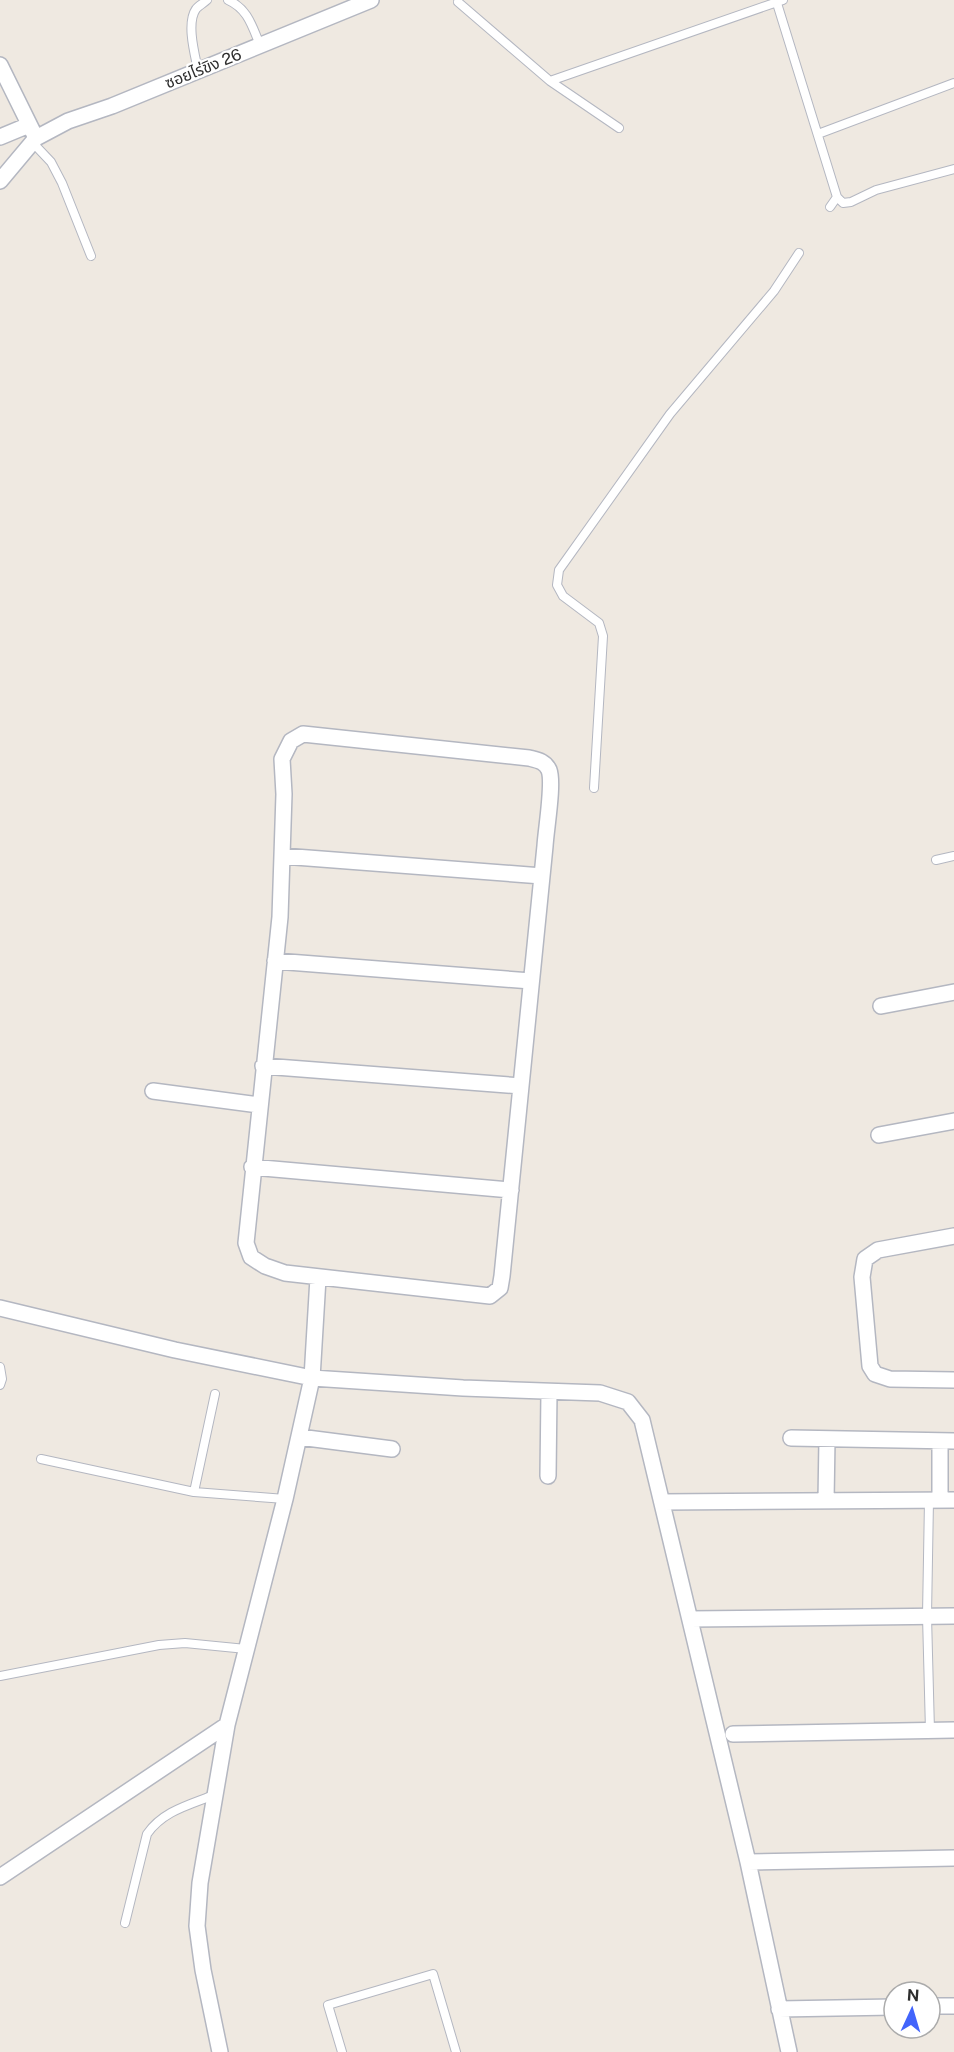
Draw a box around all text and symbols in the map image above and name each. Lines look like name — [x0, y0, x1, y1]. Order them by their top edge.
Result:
street label: ซอยไร่ขิง 26 — [162, 45, 244, 92]
north arrow — [882, 1980, 942, 2040]
text: N — [906, 1986, 920, 2005]

